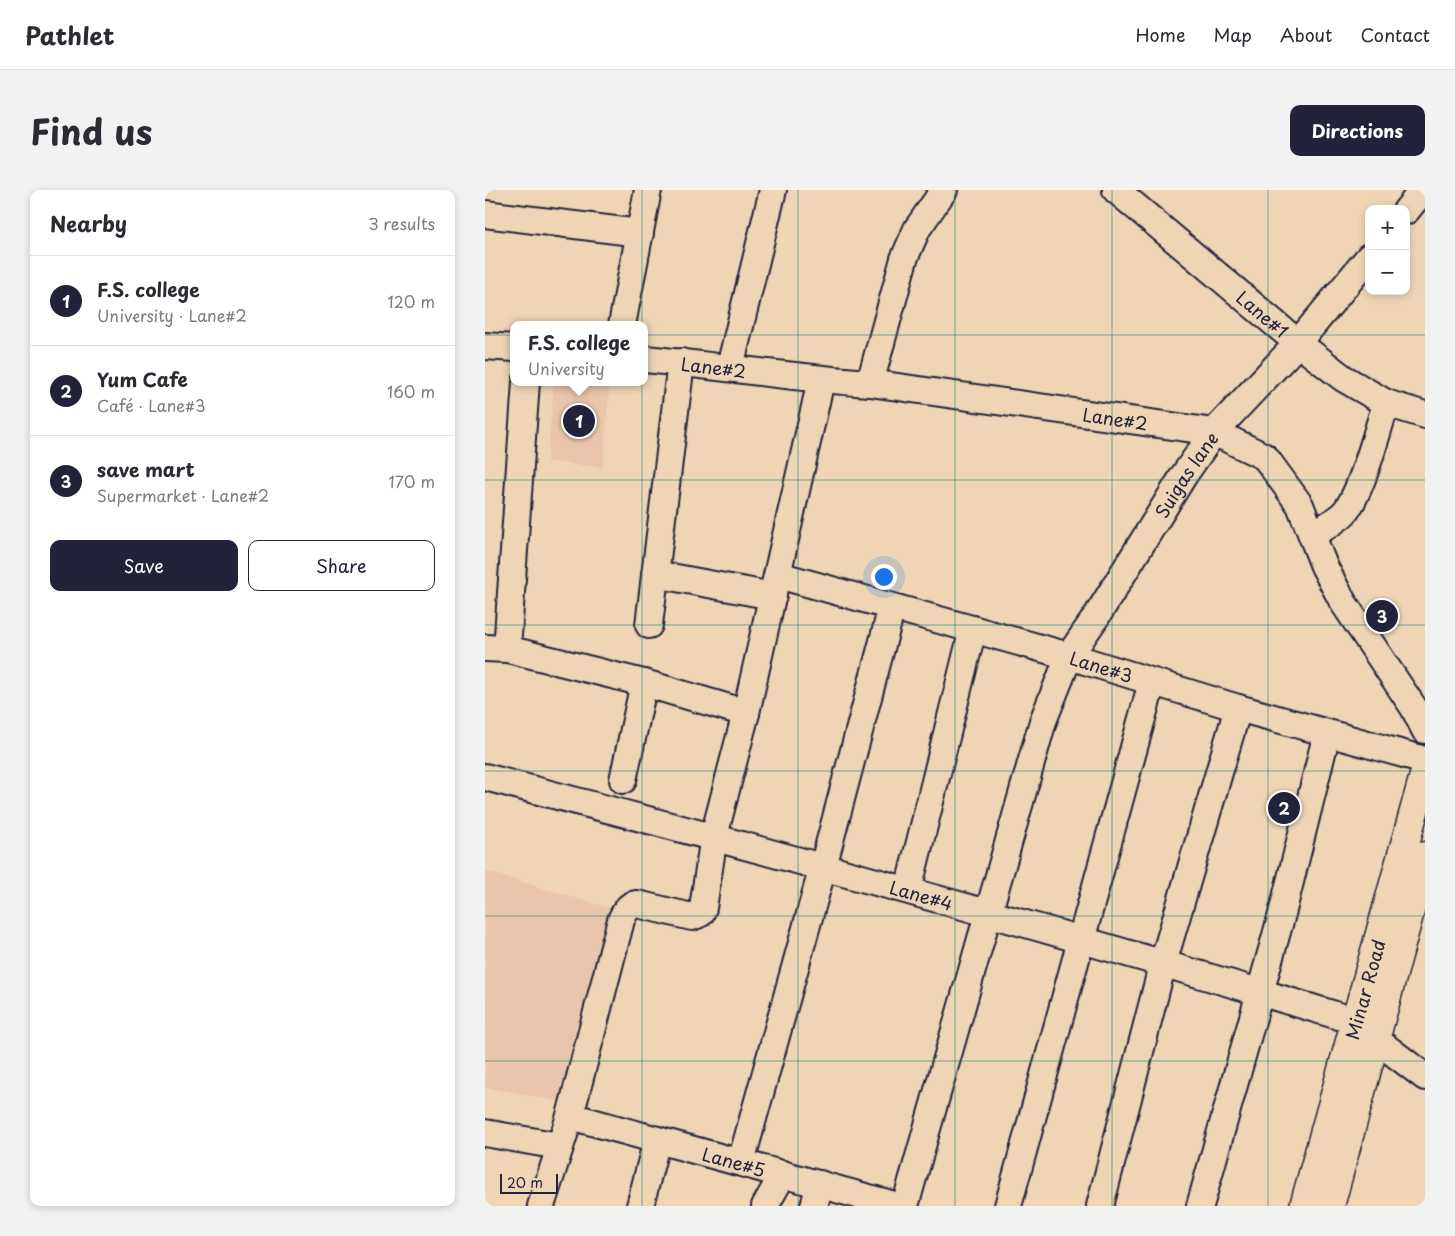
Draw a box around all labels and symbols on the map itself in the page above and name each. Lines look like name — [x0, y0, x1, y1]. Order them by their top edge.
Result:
street label: Lane#1 — [1231, 284, 1295, 343]
street label: Lane#2 — [680, 349, 748, 384]
street label: Lane#2 — [1081, 400, 1150, 436]
pin: 1 — [563, 402, 595, 440]
street label: Suigas lane — [1147, 426, 1224, 523]
your location — [871, 564, 897, 590]
pin: 3 — [1366, 597, 1398, 635]
street label: Lane#3 — [1067, 644, 1136, 688]
pin: 2 — [1268, 789, 1300, 827]
street label: Lane#4 — [887, 873, 956, 916]
street label: Minar Road — [1338, 936, 1391, 1042]
street label: Lane#5 — [699, 1139, 769, 1183]
scale bar — [500, 1171, 557, 1194]

